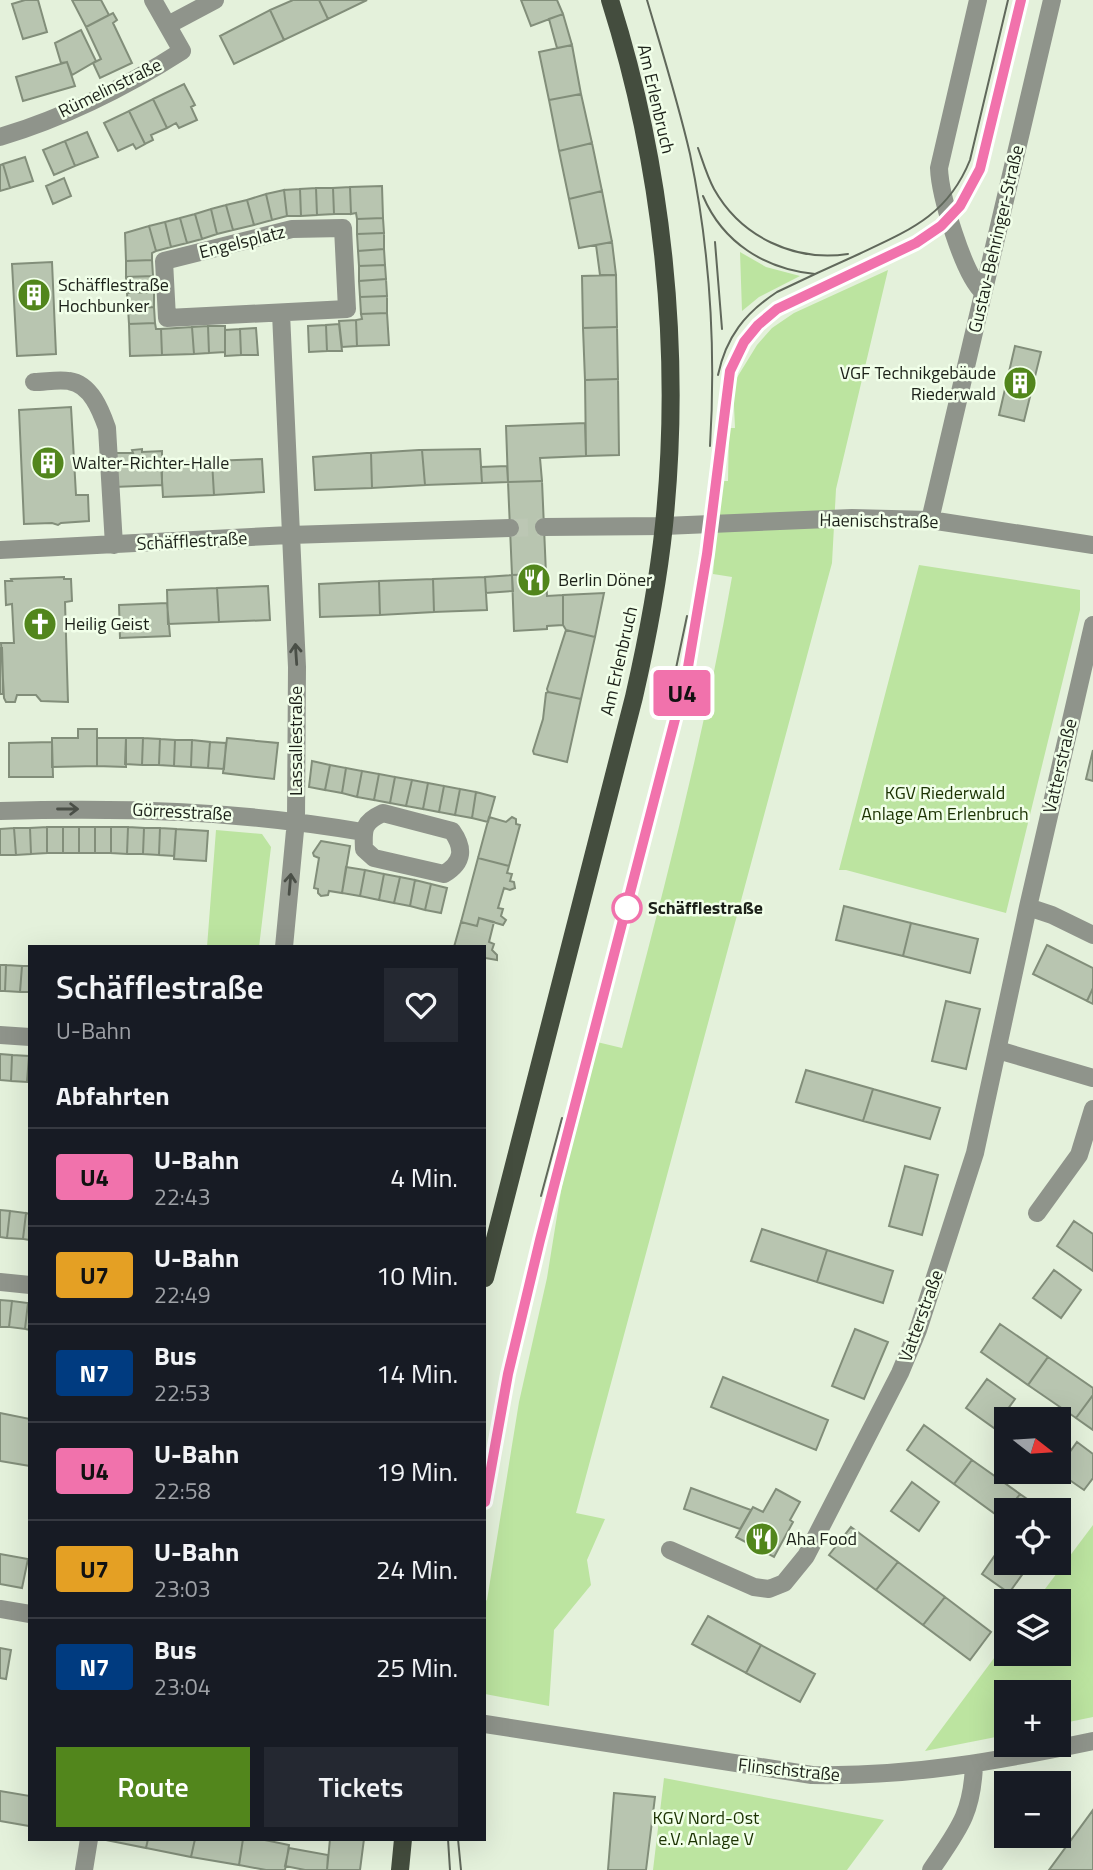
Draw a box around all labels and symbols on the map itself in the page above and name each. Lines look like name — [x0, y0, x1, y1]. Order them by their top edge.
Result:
street label: Am Erlenbruch — [631, 41, 682, 156]
street label: Rümelinstraße — [54, 51, 166, 124]
street label: Gustav-Behringer-Straße — [961, 142, 1030, 335]
street label: Engelsplatz — [196, 218, 288, 265]
place label: Schäfflestraße Hochbunker — [58, 271, 169, 319]
building icon: Schäfflestraße Hochbunker — [15, 276, 53, 314]
place label: VGF Technikgebäude Riederwald — [840, 359, 996, 407]
building icon: VGF Technikgebäude Riederwald — [1001, 364, 1039, 402]
building icon: Walter-Richter-Halle — [29, 444, 67, 482]
place label: Walter-Richter-Halle — [72, 449, 229, 476]
street label: Haenischstraße — [819, 506, 939, 535]
street label: Schäfflestraße — [136, 524, 248, 557]
restaurant icon: Berlin Döner — [515, 561, 553, 599]
place label: Berlin Döner — [558, 566, 652, 593]
street label: Am Erlenbruch — [593, 603, 644, 718]
church icon: Heilig Geist — [21, 605, 59, 643]
place label: Heilig Geist — [64, 610, 150, 637]
one-way arrow — [289, 643, 302, 666]
line badge: U4 — [650, 670, 714, 716]
street label: Lassallestraße — [282, 686, 309, 796]
street label: Vatterstraße — [1036, 716, 1084, 816]
park label: KGV Riederwald Anlage Am Erlenbruch — [861, 779, 1029, 827]
street label: Görresstraße — [132, 795, 233, 828]
one-way arrow — [56, 802, 79, 816]
one-way arrow — [284, 873, 297, 895]
marker: Schäfflestraße — [612, 893, 642, 923]
place label: Schäfflestraße — [648, 894, 763, 921]
street label: Vatterstraße — [891, 1266, 950, 1366]
north arrow — [994, 1407, 1071, 1484]
restaurant icon: Aha Food — [743, 1520, 781, 1558]
place label: Aha Food — [786, 1525, 857, 1552]
street label: Flinschstraße — [737, 1751, 841, 1788]
park label: KGV Nord-Ost e.V. Anlage V — [653, 1804, 760, 1852]

